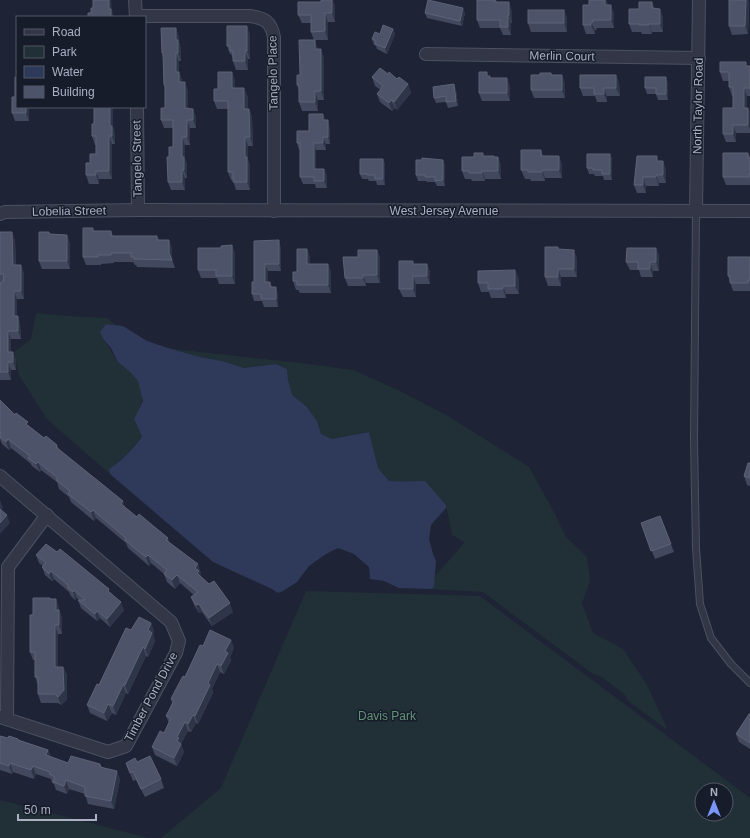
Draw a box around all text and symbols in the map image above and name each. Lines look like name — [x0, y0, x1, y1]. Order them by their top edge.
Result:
legend — [16, 16, 146, 108]
text: Road — [52, 25, 81, 39]
street label: Tangelo Place — [265, 35, 281, 111]
text: Park — [52, 45, 78, 59]
street label: Merlin Court — [529, 48, 595, 64]
street label: North Taylor Road — [690, 58, 706, 154]
text: Water — [52, 65, 84, 79]
text: Building — [52, 85, 95, 99]
street label: Tangelo Street — [129, 120, 145, 198]
street label: Lobelia Street — [32, 203, 107, 219]
street label: West Jersey Avenue — [390, 204, 499, 218]
street label: Timber Pond Drive — [121, 649, 181, 744]
park label: Davis Park — [358, 709, 417, 723]
north arrow — [694, 782, 734, 822]
text: N — [710, 786, 718, 798]
scale bar — [18, 796, 96, 822]
text: 50 m — [24, 803, 51, 817]

